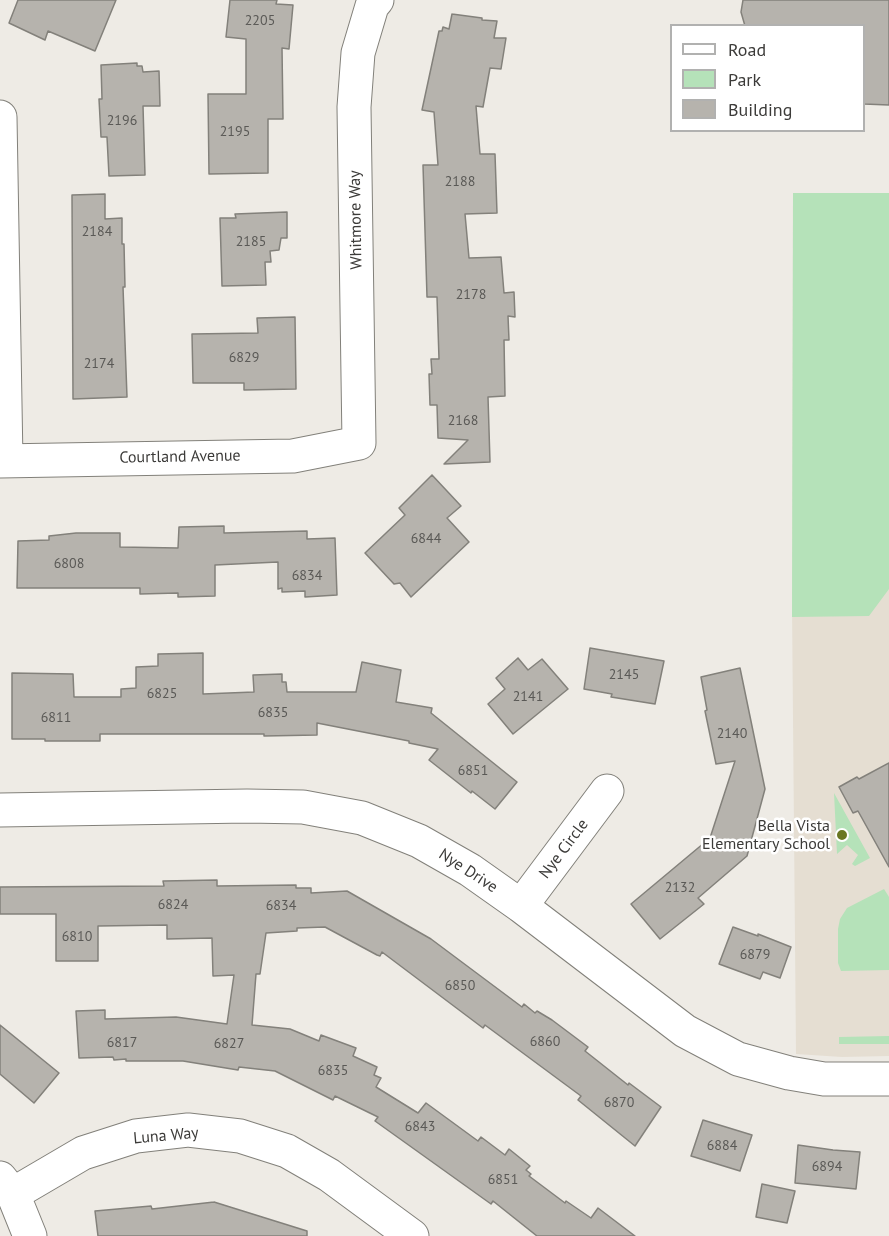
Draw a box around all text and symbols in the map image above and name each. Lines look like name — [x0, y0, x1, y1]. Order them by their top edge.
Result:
house number: 2205 — [245, 13, 275, 29]
legend — [670, 24, 865, 132]
text: Road — [728, 38, 766, 61]
text: Park — [728, 68, 761, 91]
text: Building — [728, 98, 792, 121]
house number: 2196 — [107, 113, 137, 129]
house number: 2195 — [220, 124, 250, 140]
street label: Whitmore Way — [346, 170, 366, 270]
house number: 2188 — [445, 174, 475, 190]
house number: 2184 — [82, 224, 112, 240]
house number: 2185 — [236, 234, 266, 250]
house number: 2178 — [456, 287, 486, 303]
house number: 6829 — [229, 350, 259, 366]
house number: 2174 — [84, 356, 114, 372]
house number: 2168 — [448, 413, 478, 429]
street label: Courtland Avenue — [119, 446, 241, 468]
house number: 6844 — [411, 531, 441, 547]
house number: 6808 — [54, 556, 84, 572]
house number: 6834 — [292, 568, 322, 584]
house number: 2145 — [609, 667, 639, 683]
house number: 6825 — [147, 686, 177, 702]
house number: 2141 — [513, 689, 543, 705]
house number: 6835 — [258, 705, 288, 721]
house number: 6811 — [41, 710, 71, 726]
house number: 2140 — [717, 726, 747, 742]
house number: 6851 — [458, 763, 488, 779]
street label: Nye Circle — [535, 816, 593, 882]
place label: Bella Vista Elementary School — [702, 816, 830, 854]
marker: Bella Vista Elementary School — [835, 828, 849, 842]
street label: Nye Drive — [435, 845, 501, 897]
house number: 2132 — [665, 880, 695, 896]
house number: 6824 — [158, 897, 188, 913]
house number: 6834 — [266, 898, 296, 914]
house number: 6810 — [62, 929, 92, 945]
house number: 6879 — [740, 947, 770, 963]
house number: 6850 — [445, 978, 475, 994]
house number: 6860 — [530, 1034, 560, 1050]
house number: 6817 — [107, 1035, 137, 1051]
house number: 6827 — [214, 1036, 244, 1052]
house number: 6835 — [318, 1063, 348, 1079]
house number: 6870 — [604, 1095, 634, 1111]
house number: 6843 — [405, 1119, 435, 1135]
street label: Luna Way — [133, 1124, 199, 1148]
house number: 6884 — [707, 1138, 737, 1154]
house number: 6894 — [812, 1159, 842, 1175]
house number: 6851 — [488, 1172, 518, 1188]

